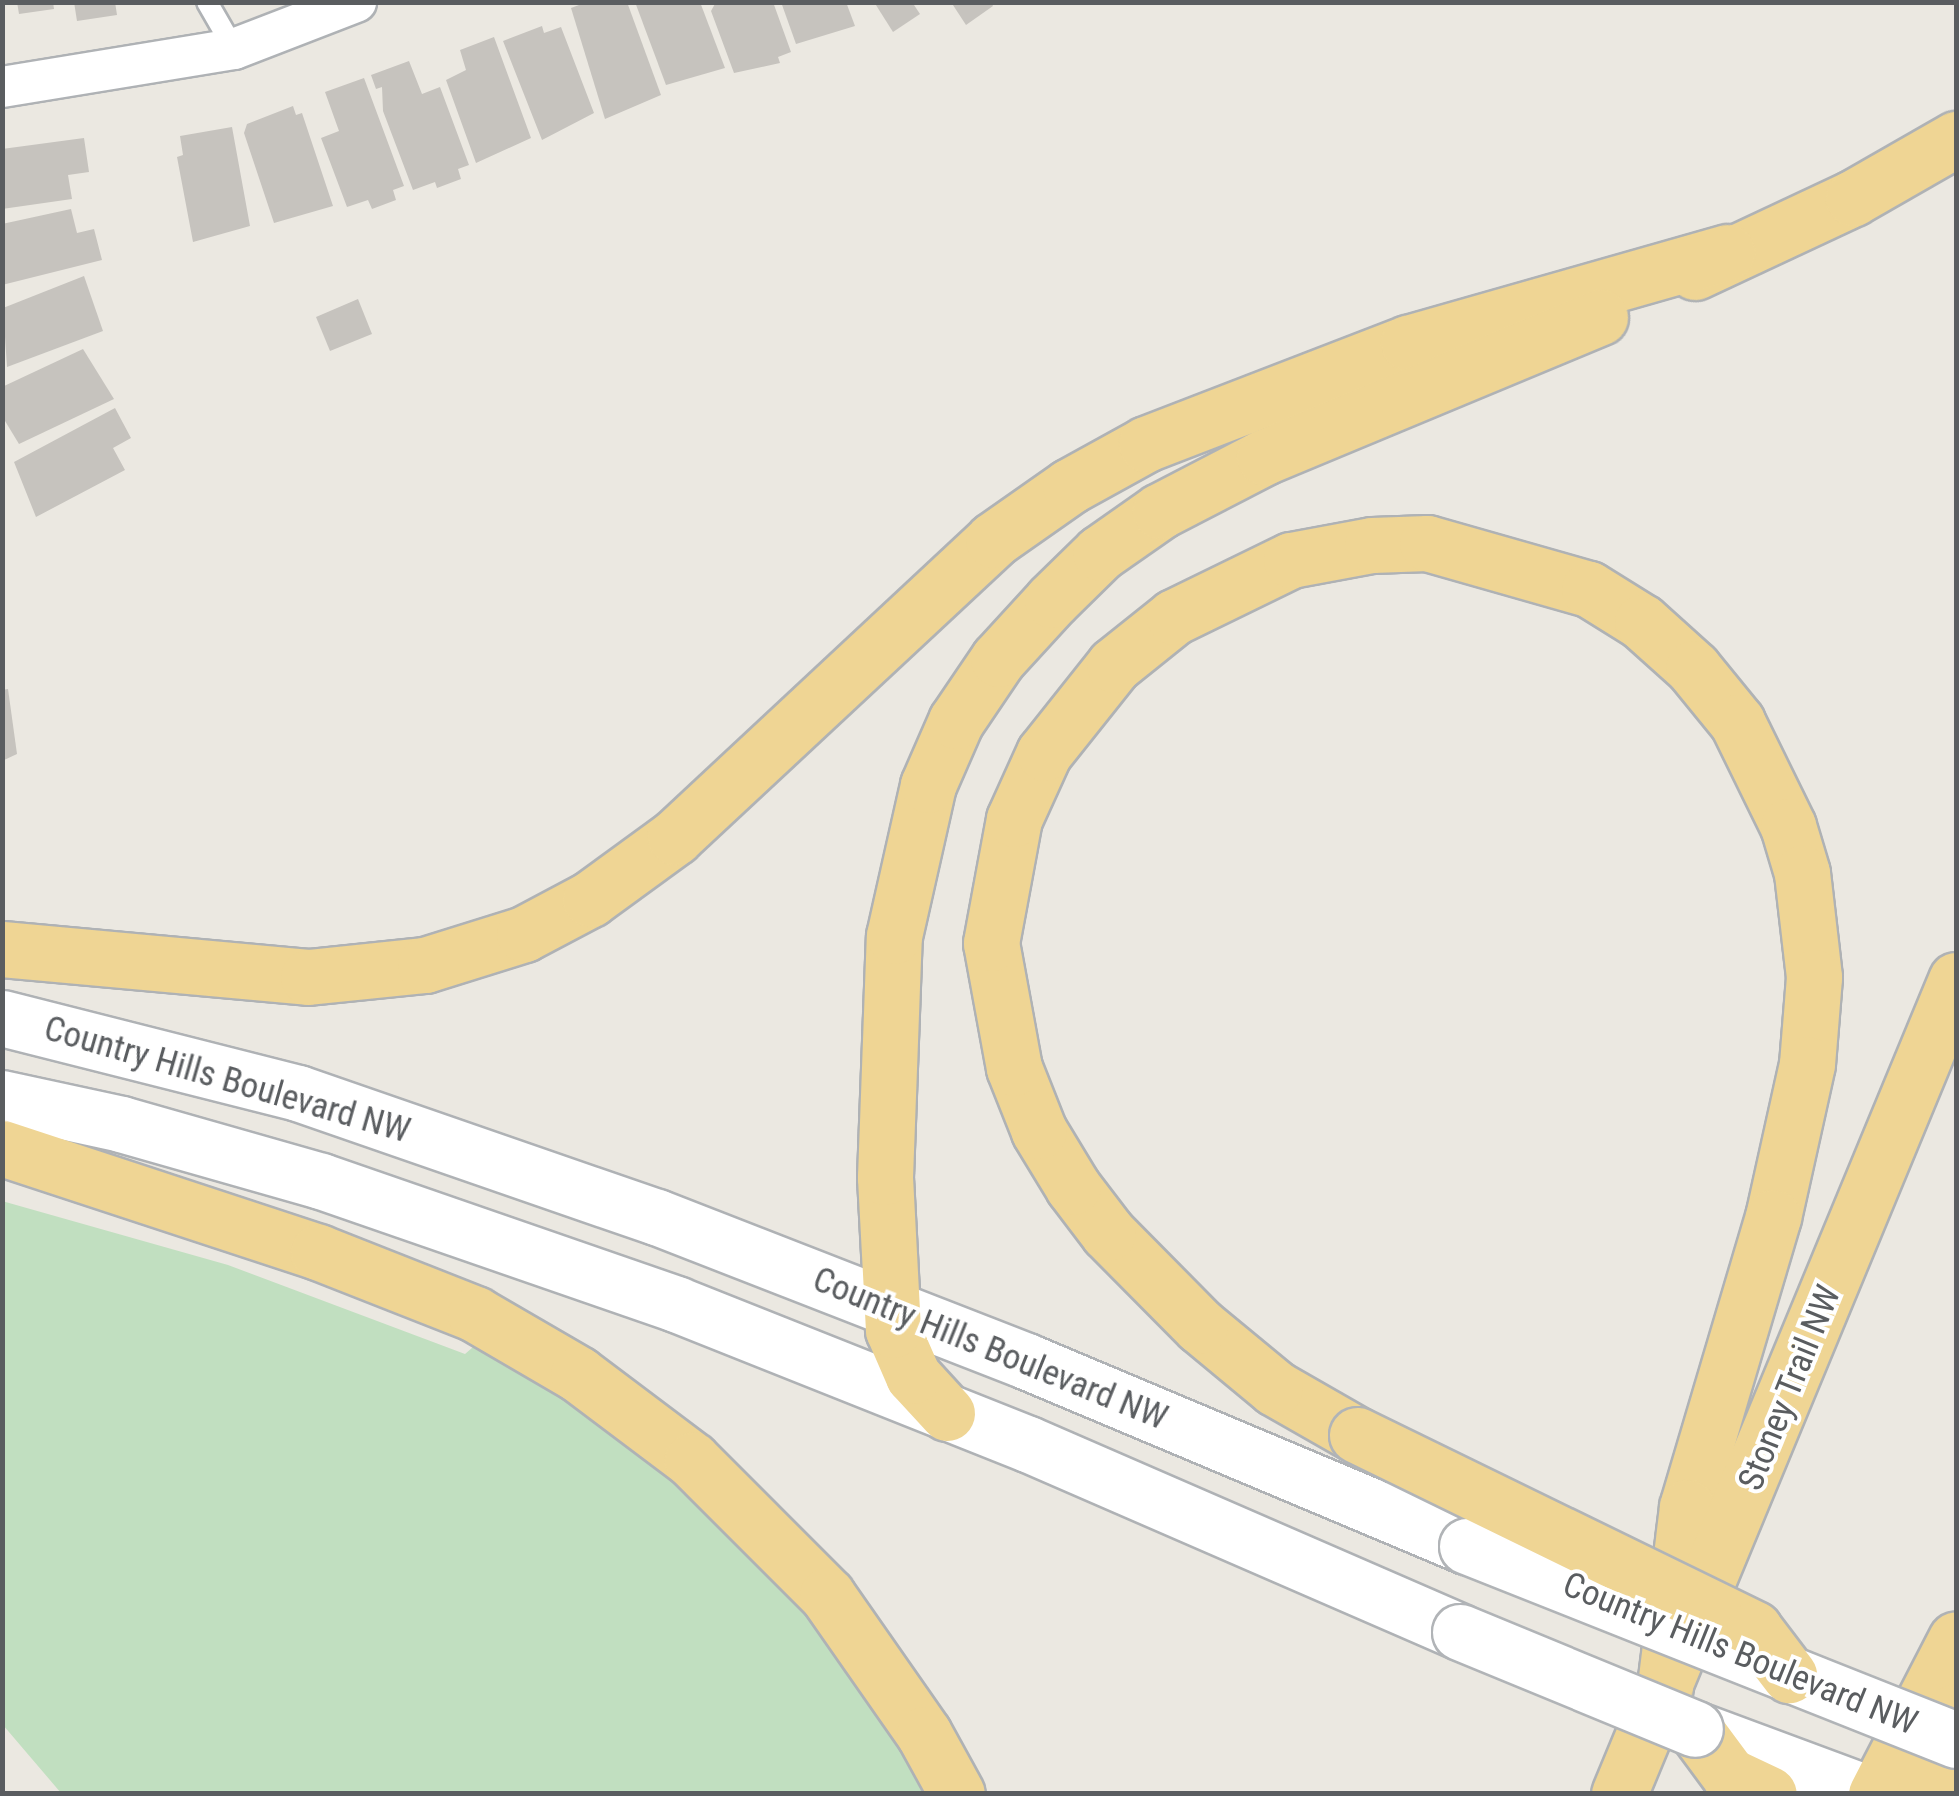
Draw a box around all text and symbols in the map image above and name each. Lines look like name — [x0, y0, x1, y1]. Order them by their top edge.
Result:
street label: Country Hills Boulevard NW — [39, 1008, 415, 1152]
street label: Country Hills Boulevard NW — [807, 1259, 1173, 1439]
street label: Stoney Trail NW — [1730, 1279, 1850, 1497]
street label: Country Hills Boulevard NW — [1557, 1564, 1923, 1744]

